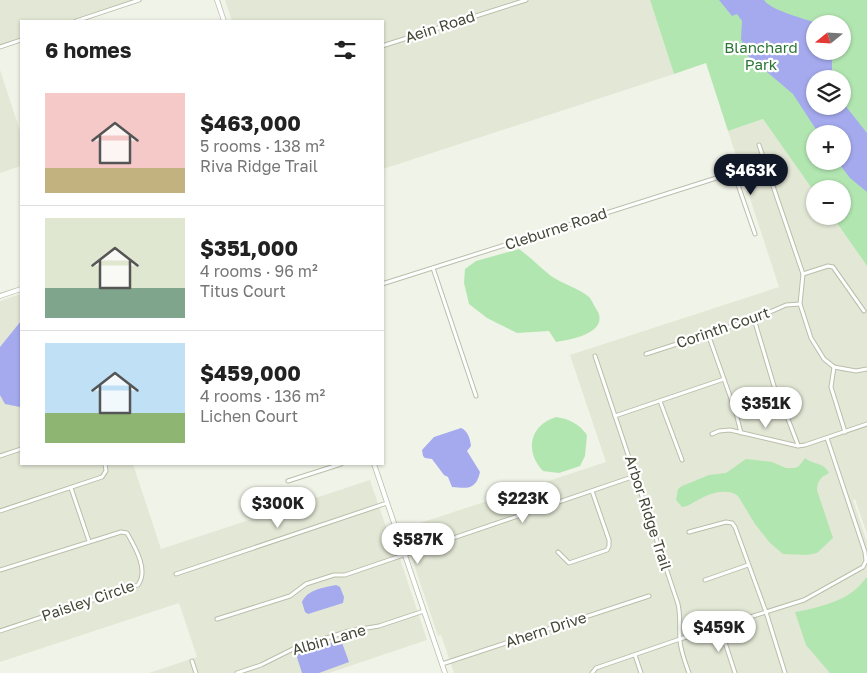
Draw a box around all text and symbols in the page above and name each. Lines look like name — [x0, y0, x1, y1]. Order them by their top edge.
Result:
street label: Aein Road — [403, 6, 477, 46]
north arrow — [806, 15, 851, 60]
map controls — [806, 15, 851, 225]
icon: filters — [331, 36, 359, 64]
text: 6 homes — [45, 37, 131, 63]
park label: Blanchard Park — [724, 38, 798, 73]
button: layers — [806, 70, 851, 115]
text: $463,000 — [200, 110, 301, 136]
icon: home — [85, 113, 145, 173]
button: + — [806, 125, 851, 170]
text: 5 rooms · 138 m² — [200, 136, 325, 156]
pin: $463K — [716, 154, 786, 196]
text: Riva Ridge Trail — [200, 156, 318, 176]
text: $463K — [725, 160, 777, 180]
button: − — [806, 180, 851, 225]
street label: Cleburne Road — [502, 203, 609, 253]
text: $351,000 — [200, 235, 298, 261]
icon: home — [85, 238, 145, 298]
text: 4 rooms · 96 m² — [200, 261, 318, 281]
text: Titus Court — [200, 281, 286, 301]
street label: Corinth Court — [674, 303, 772, 351]
text: $459,000 — [200, 360, 301, 386]
icon: home — [85, 363, 145, 423]
text: 4 rooms · 136 m² — [200, 386, 325, 406]
pin: $351K — [731, 386, 801, 429]
text: $351K — [741, 393, 791, 413]
text: Lichen Court — [200, 406, 298, 426]
street label: Arbor Ridge Trail — [622, 453, 676, 573]
pin: $223K — [488, 482, 558, 524]
pin: $300K — [243, 486, 313, 529]
text: $223K — [497, 488, 549, 508]
text: $300K — [252, 493, 304, 513]
pin: $587K — [383, 522, 453, 565]
text: $587K — [392, 529, 444, 549]
street label: Paisley Circle — [39, 576, 137, 624]
street label: Ahern Drive — [503, 607, 589, 651]
pin: $459K — [684, 610, 754, 653]
text: $459K — [693, 617, 745, 637]
street label: Albin Lane — [290, 620, 368, 658]

